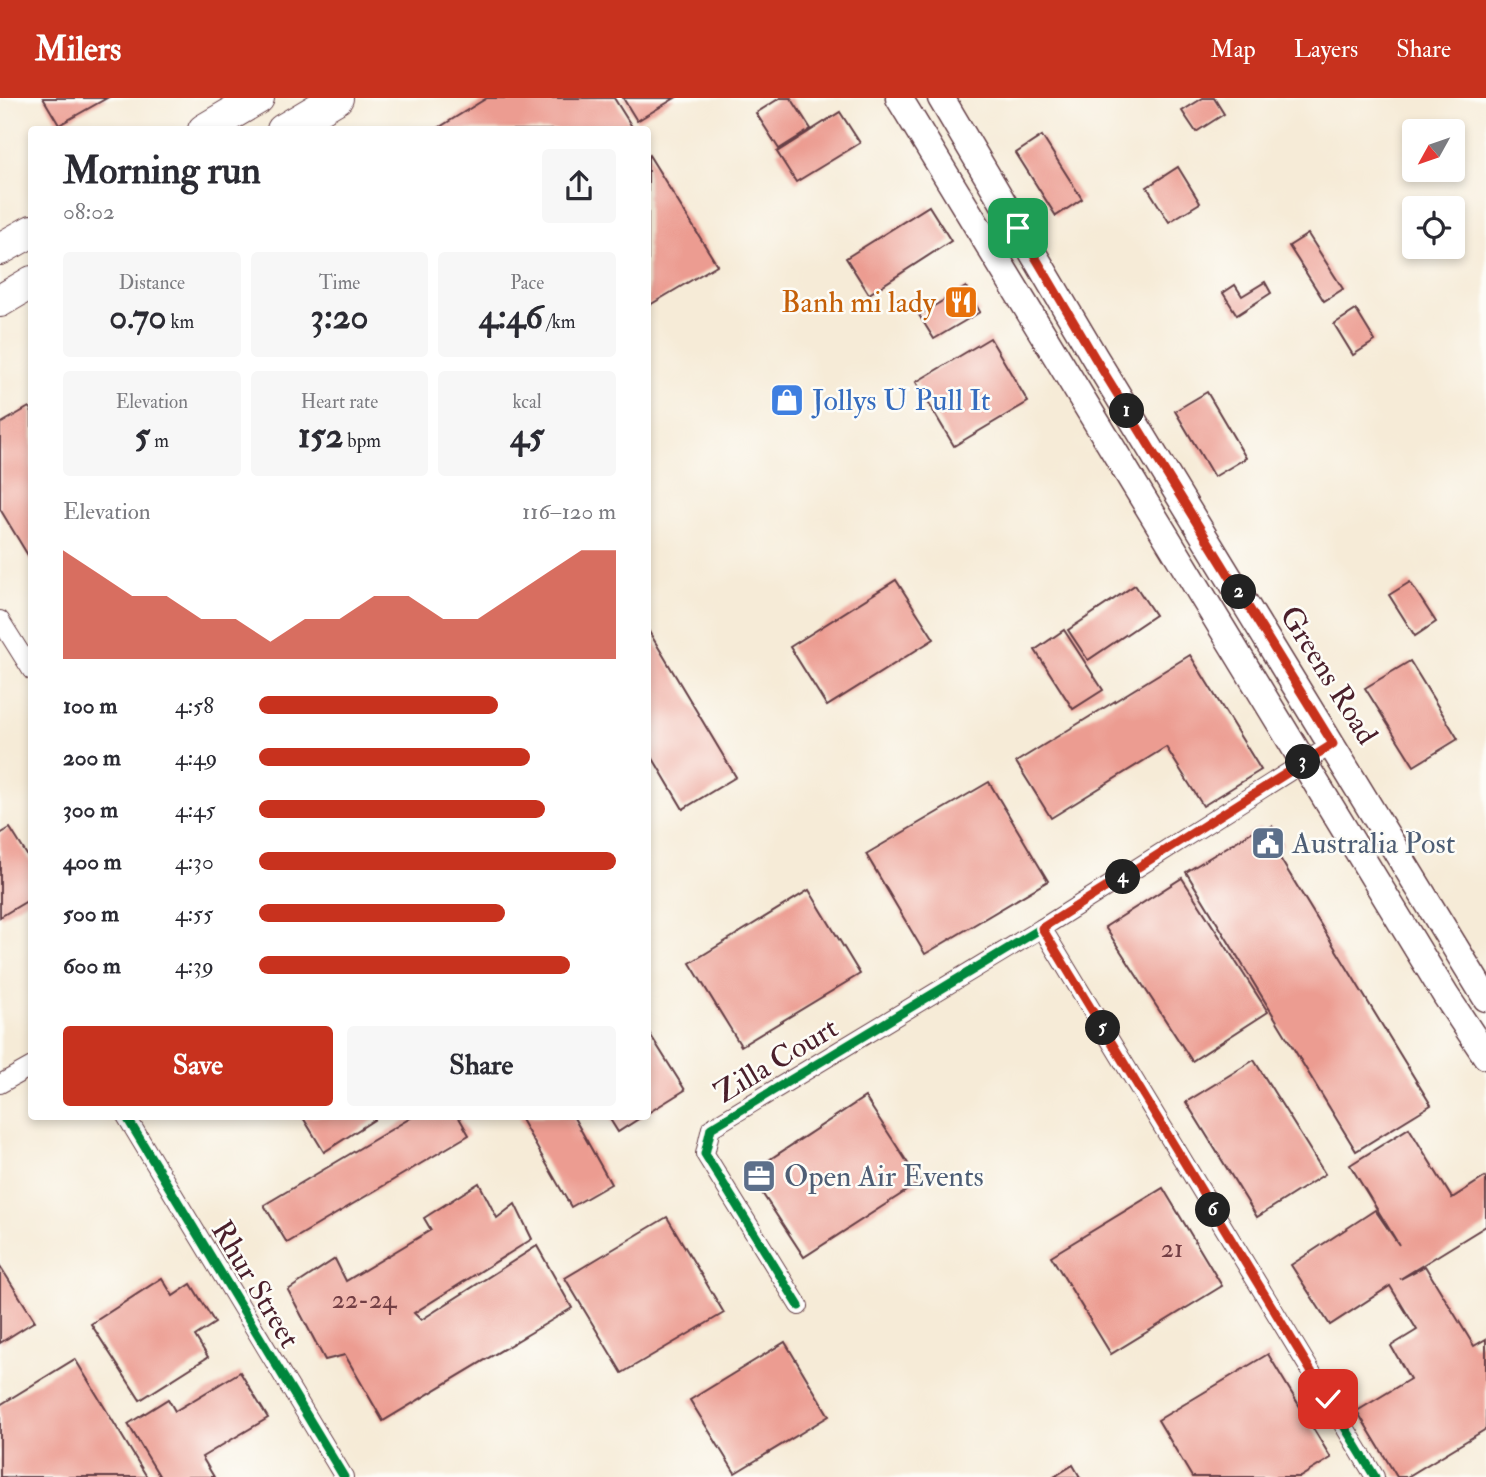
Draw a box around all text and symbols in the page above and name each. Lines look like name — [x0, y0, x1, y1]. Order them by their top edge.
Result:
text: Milers — [35, 29, 121, 70]
text: Map — [1211, 34, 1256, 65]
text: Layers — [1294, 34, 1358, 65]
text: Share — [1396, 34, 1451, 65]
north arrow — [1402, 119, 1465, 182]
map controls — [1402, 119, 1465, 259]
text: Morning run — [63, 147, 261, 195]
button: share — [542, 149, 616, 223]
button: locate — [1402, 196, 1465, 259]
text: 08:02 — [63, 197, 115, 226]
pin — [988, 198, 1048, 258]
icon: arrive — [999, 209, 1037, 247]
text: Distance — [119, 271, 185, 295]
text: Time — [319, 271, 360, 295]
text: Pace — [510, 271, 544, 295]
restaurant icon: Banh mi lady — [942, 283, 980, 321]
place label: Banh mi lady — [781, 284, 937, 321]
text: 0.70 — [109, 295, 167, 339]
text: 3:20 — [311, 295, 368, 339]
text: 4:46 — [479, 295, 543, 339]
text: km — [167, 310, 194, 334]
text: /km — [543, 310, 576, 334]
shop icon: Jollys U Pull It — [768, 381, 806, 419]
place label: Jollys U Pull It — [811, 382, 991, 419]
text: Elevation — [116, 390, 188, 414]
text: Heart rate — [301, 390, 378, 414]
text: kcal — [513, 390, 542, 414]
pin: 1 — [1110, 394, 1144, 428]
text: 1 — [1123, 398, 1130, 422]
text: 5 — [135, 414, 150, 458]
text: 152 — [298, 414, 343, 458]
text: 45 — [510, 414, 544, 458]
text: m — [150, 429, 169, 453]
text: bpm — [343, 429, 381, 453]
text: Elevation — [63, 497, 151, 526]
text: 116–120 m — [522, 497, 616, 526]
pin: 2 — [1222, 574, 1256, 610]
text: 2 — [1234, 579, 1243, 603]
street label: Greens Road — [1272, 599, 1386, 751]
text: 100 m — [63, 691, 117, 720]
text: 4:58 — [175, 691, 214, 720]
text: 200 m — [63, 743, 121, 772]
text: 4:49 — [175, 743, 217, 772]
pin: 3 — [1286, 744, 1320, 780]
text: 3 — [1299, 749, 1306, 773]
text: 300 m — [63, 795, 118, 824]
text: 4:45 — [175, 795, 216, 824]
public building icon: Australia Post — [1249, 824, 1287, 862]
place label: Australia Post — [1291, 825, 1456, 862]
text: 400 m — [63, 847, 122, 876]
text: 4:30 — [175, 847, 214, 876]
pin: 4 — [1106, 860, 1140, 894]
text: 4 — [1117, 864, 1128, 888]
text: 500 m — [63, 899, 119, 928]
text: 4:55 — [175, 899, 213, 928]
text: 600 m — [63, 951, 121, 980]
text: 4:39 — [175, 951, 214, 980]
street label: Zilla Court — [708, 1009, 845, 1112]
pin: 5 — [1086, 1010, 1120, 1046]
text: 5 — [1098, 1015, 1107, 1039]
button: Save — [63, 1026, 333, 1106]
button: Share — [347, 1026, 616, 1106]
office icon: Open Air Events — [740, 1157, 778, 1195]
place label: Open Air Events — [784, 1158, 984, 1195]
pin: 6 — [1196, 1192, 1230, 1228]
text: 6 — [1208, 1197, 1217, 1221]
street label: Rhur Street — [203, 1214, 308, 1355]
house number: 21 — [1161, 1233, 1183, 1265]
house number: 22-24 — [332, 1284, 397, 1316]
pin — [1298, 1369, 1358, 1429]
icon: check — [1309, 1380, 1347, 1418]

